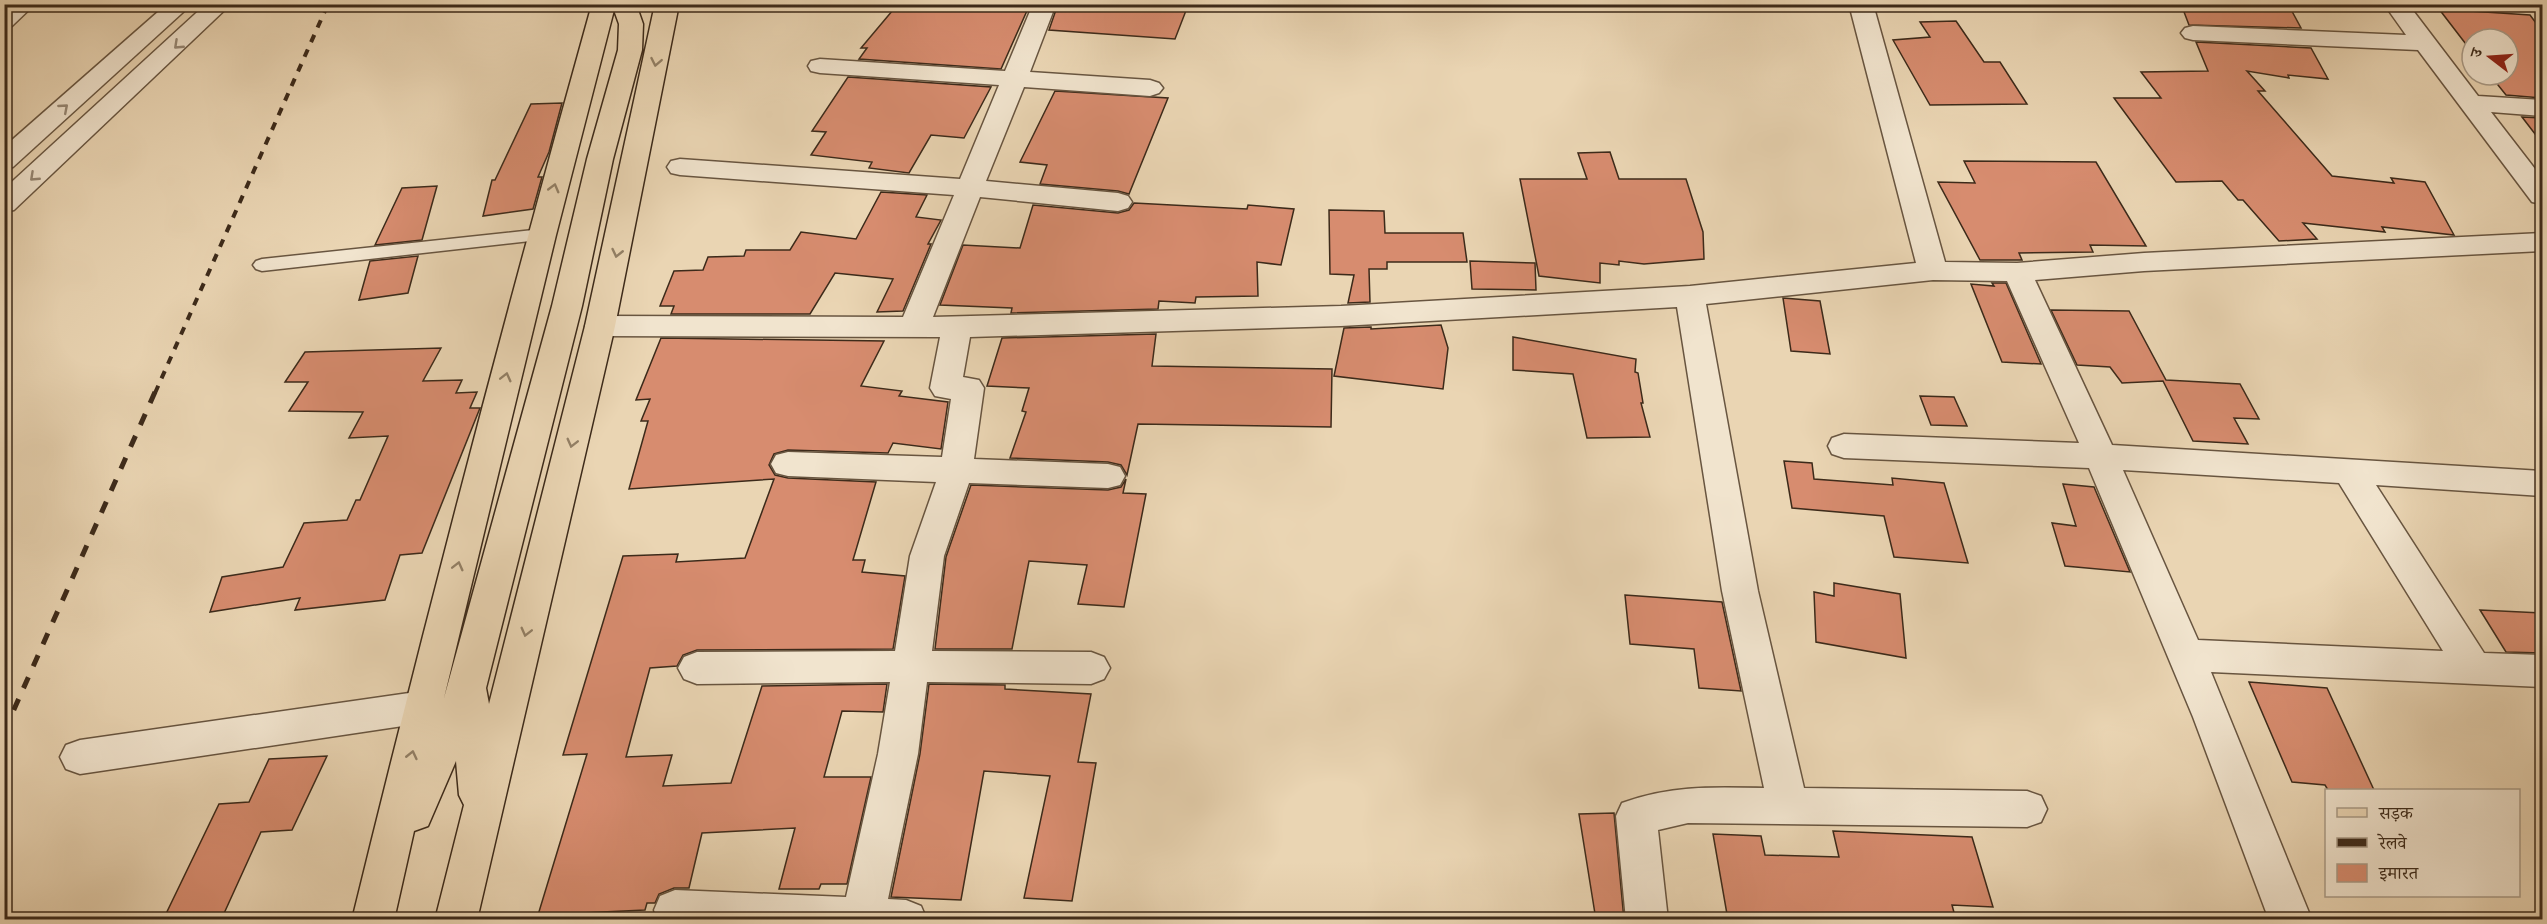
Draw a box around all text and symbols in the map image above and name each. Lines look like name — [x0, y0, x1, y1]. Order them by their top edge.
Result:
north arrow — [2460, 27, 2520, 87]
one-way arrow — [174, 38, 185, 49]
text: उ — [2466, 44, 2491, 62]
one-way arrow — [650, 57, 663, 67]
one-way arrow — [57, 104, 68, 115]
one-way arrow — [31, 170, 41, 181]
one-way arrow — [547, 183, 560, 193]
one-way arrow — [611, 248, 624, 258]
one-way arrow — [499, 372, 512, 382]
one-way arrow — [567, 438, 580, 448]
one-way arrow — [451, 561, 464, 571]
one-way arrow — [521, 627, 534, 637]
one-way arrow — [404, 750, 417, 760]
legend — [2325, 789, 2520, 897]
text: सड़क — [2378, 802, 2414, 828]
text: रेलवे — [2377, 832, 2408, 858]
text: इमारत — [2378, 862, 2419, 888]

